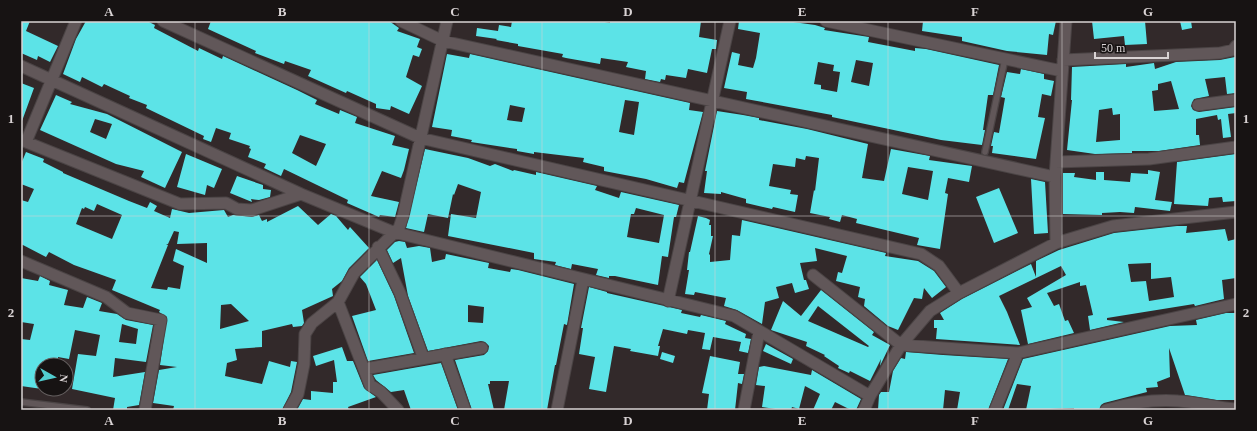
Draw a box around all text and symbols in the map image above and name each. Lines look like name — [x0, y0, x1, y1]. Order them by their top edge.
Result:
text: A — [104, 4, 114, 19]
text: B — [278, 4, 287, 19]
text: C — [450, 4, 460, 19]
text: D — [623, 4, 633, 19]
text: E — [798, 4, 806, 19]
text: F — [971, 4, 979, 19]
text: G — [1143, 4, 1153, 19]
scale bar — [1095, 34, 1168, 60]
text: 50 m — [1101, 41, 1126, 55]
text: 1 — [8, 111, 14, 126]
text: 1 — [1243, 111, 1249, 126]
text: 2 — [8, 305, 14, 320]
text: 2 — [1243, 305, 1249, 320]
north arrow — [34, 357, 74, 397]
text: N — [57, 374, 70, 383]
text: A — [104, 413, 114, 428]
text: B — [278, 413, 287, 428]
text: C — [450, 413, 460, 428]
text: D — [623, 413, 633, 428]
text: E — [798, 413, 806, 428]
text: F — [971, 413, 979, 428]
text: G — [1143, 413, 1153, 428]

